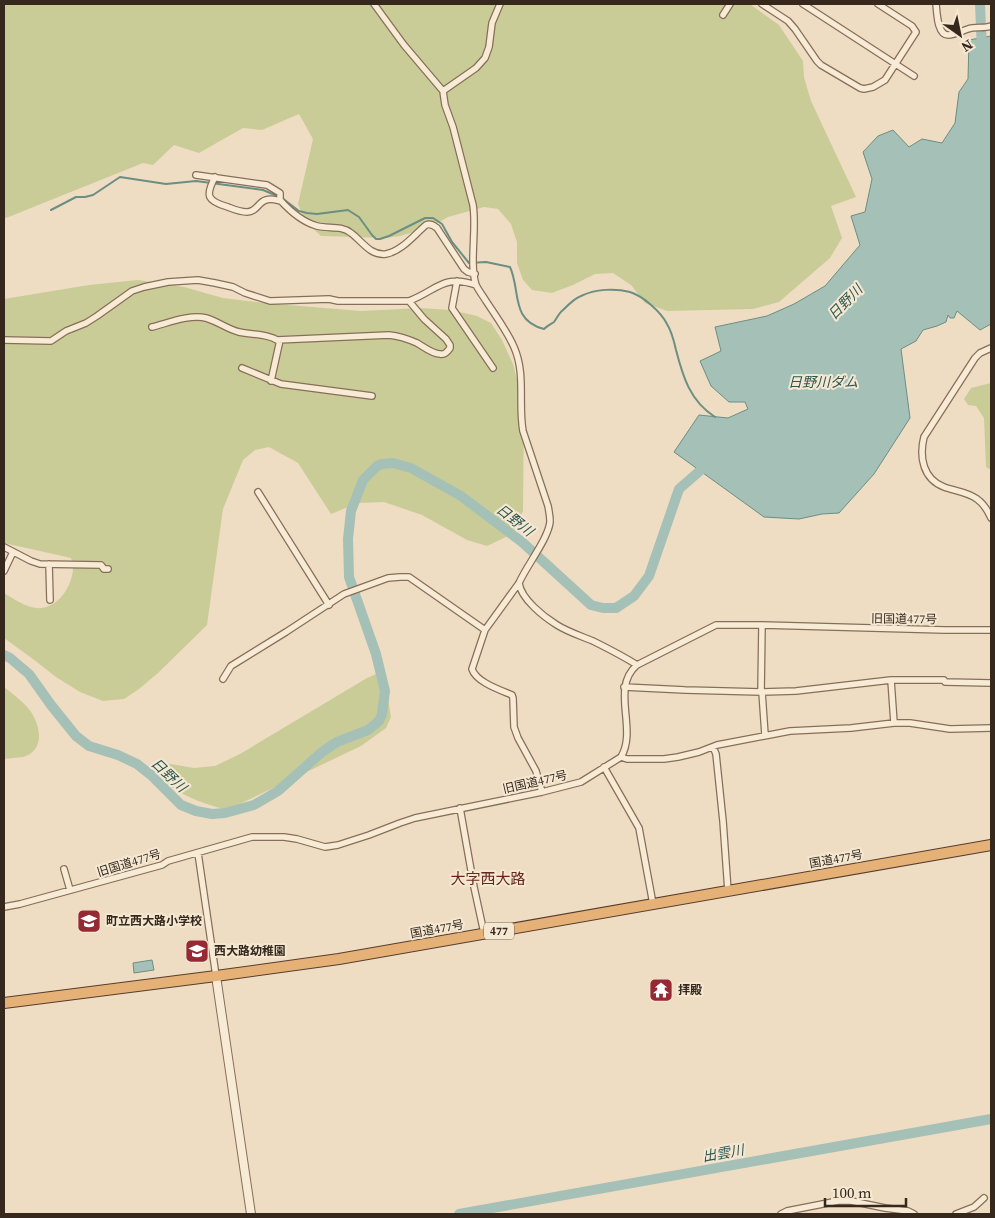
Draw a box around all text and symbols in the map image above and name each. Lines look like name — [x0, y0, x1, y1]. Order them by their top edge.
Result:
north arrow — [935, 10, 985, 60]
text: N — [957, 35, 977, 57]
water label: 日野川 — [823, 279, 868, 324]
water label: 日野川ダム — [788, 372, 858, 392]
water label: 日野川 — [492, 499, 539, 542]
street label: 旧国道477号 — [871, 610, 937, 628]
water label: 日野川 — [147, 753, 193, 798]
street label: 旧国道477号 — [501, 767, 569, 797]
street label: 旧国道477号 — [95, 846, 163, 880]
street label: 国道477号 — [808, 846, 864, 872]
district label: 大字西大路 — [450, 868, 526, 889]
school or university icon: 町立西大路小学校 — [76, 908, 102, 934]
place label: 町立西大路小学校 — [106, 913, 202, 929]
street label: 国道477号 — [409, 916, 465, 942]
road number: 477 — [484, 922, 514, 939]
school or university icon: 西大路幼稚園 — [184, 938, 210, 964]
place label: 西大路幼稚園 — [214, 943, 286, 959]
temple icon: 拝殿 — [648, 977, 674, 1003]
place label: 拝殿 — [678, 982, 702, 998]
water label: 出雲川 — [701, 1139, 747, 1166]
scale bar — [825, 1176, 906, 1208]
text: 100 m — [832, 1182, 872, 1203]

